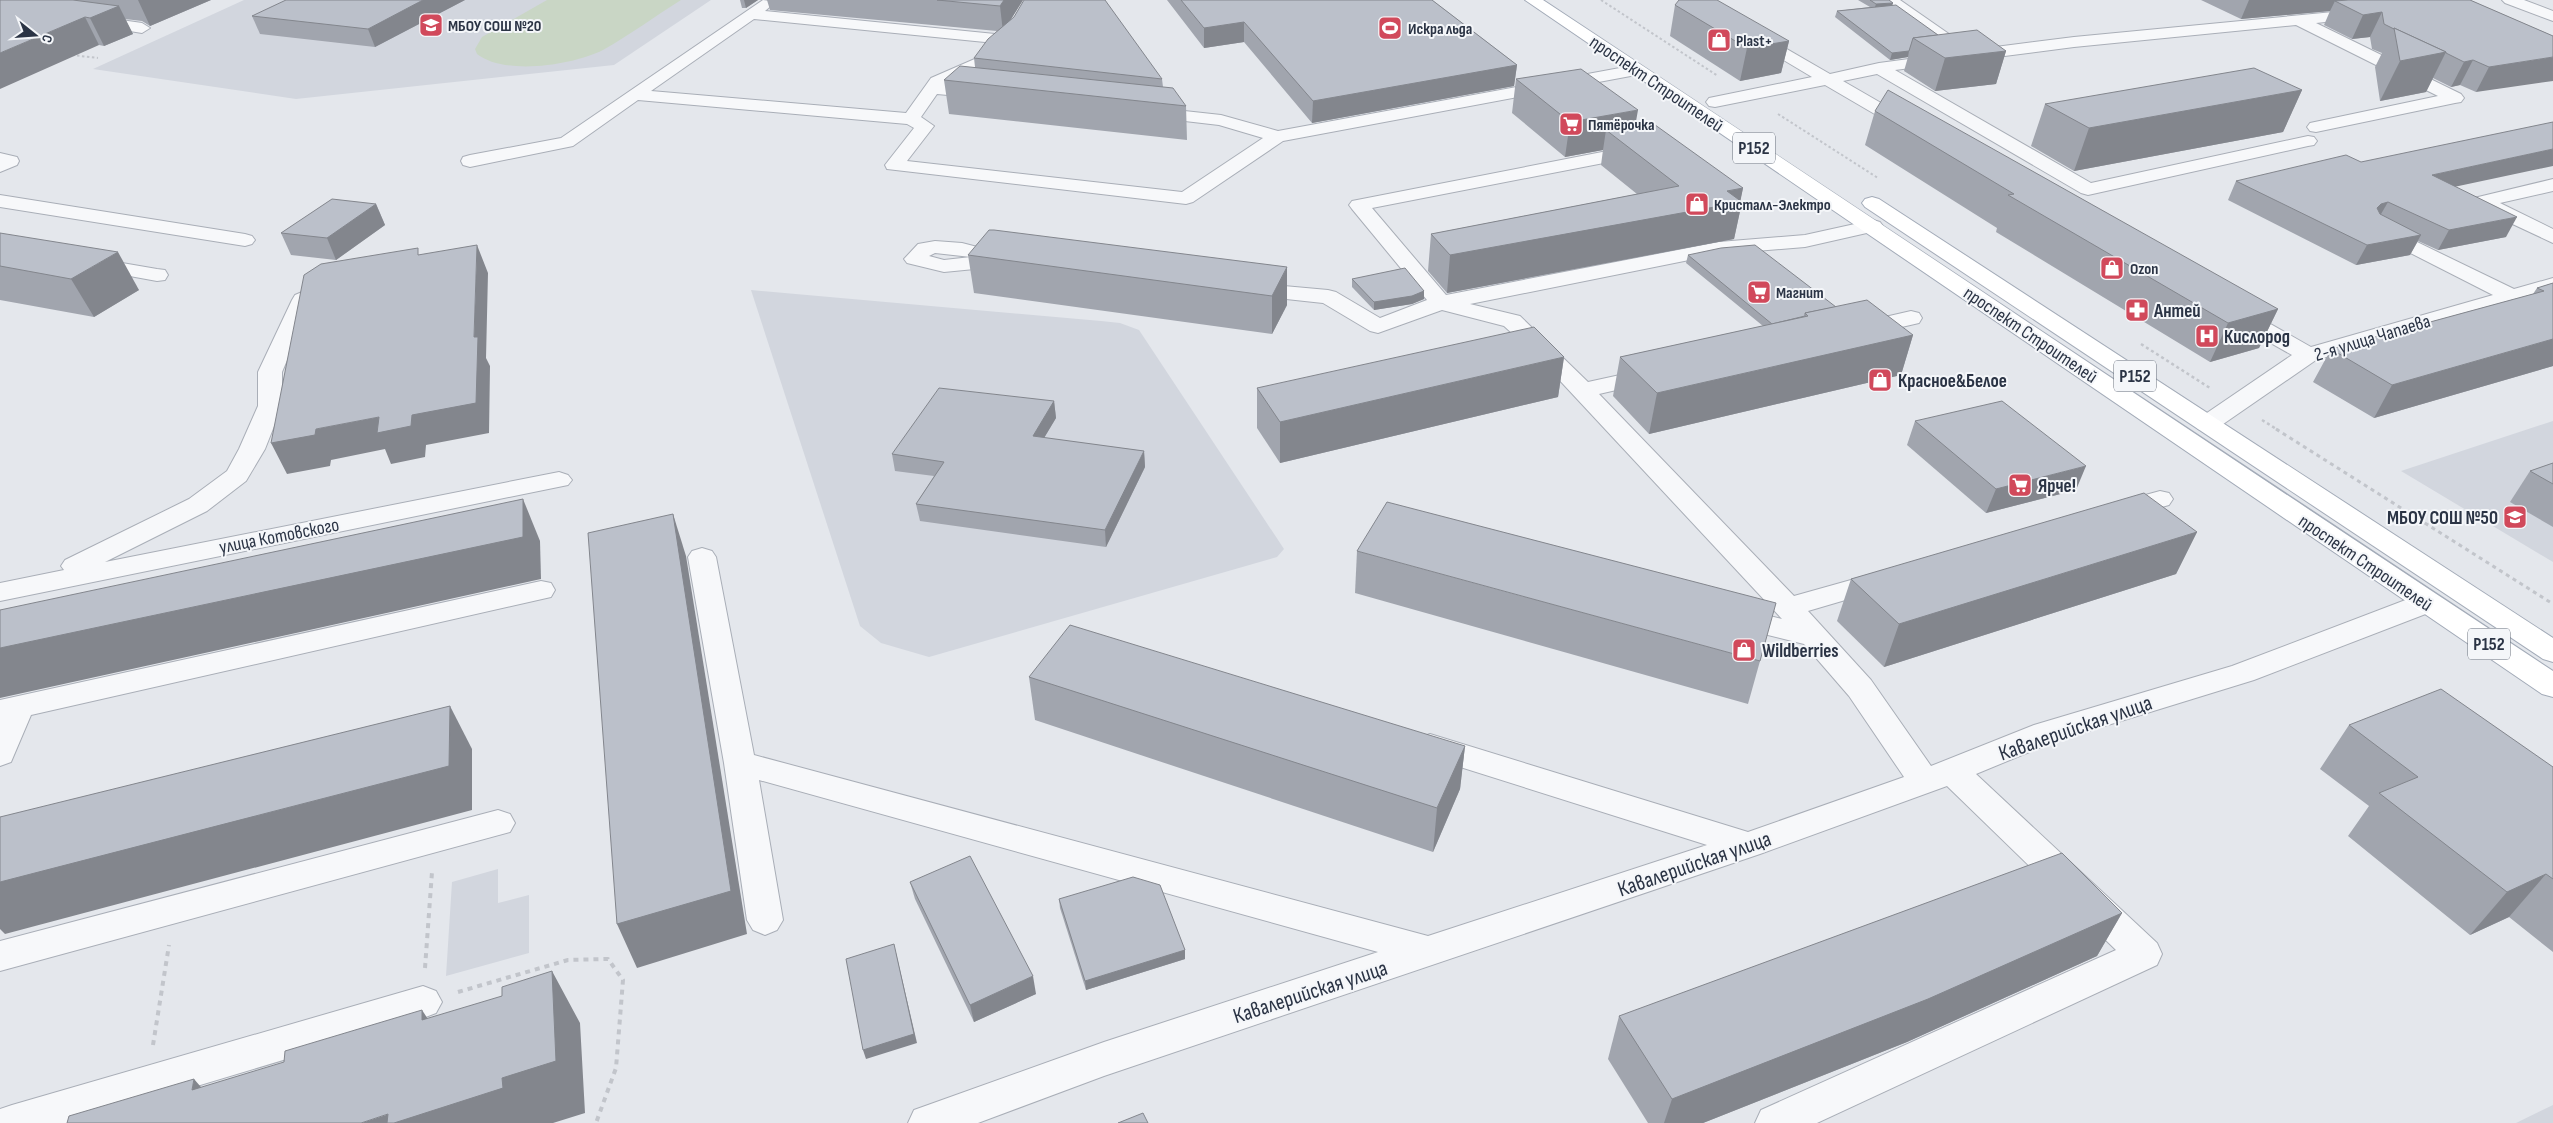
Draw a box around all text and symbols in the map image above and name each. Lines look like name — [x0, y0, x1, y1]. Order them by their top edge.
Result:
north arrow — [10, 10, 60, 60]
school or university icon: МБОУ СОШ №20 — [418, 12, 444, 38]
sports icon: Искра льда — [1377, 15, 1403, 41]
place label: МБОУ СОШ №20 — [448, 17, 541, 36]
place label: Искра льда — [1408, 20, 1472, 39]
shop icon: Plast+ — [1706, 27, 1732, 53]
street label: проспект Строителей — [1585, 31, 1728, 138]
place label: Plast+ — [1736, 32, 1772, 51]
text: С — [38, 33, 56, 45]
supermarket icon: Пятёрочка — [1558, 111, 1584, 137]
place label: Пятёрочка — [1588, 116, 1655, 135]
road number: Р152 — [1733, 132, 1775, 164]
shop icon: Кристалл-Электро — [1684, 191, 1710, 217]
place label: Кристалл-Электро — [1714, 196, 1831, 215]
shop icon: Ozon — [2099, 255, 2125, 281]
place label: Ozon — [2130, 260, 2158, 279]
supermarket icon: Магнит — [1746, 279, 1772, 305]
street label: проспект Строителей — [1959, 282, 2102, 389]
place label: Магнит — [1776, 284, 1824, 303]
pharmacy icon: Антей — [2124, 297, 2150, 323]
place label: Антей — [2153, 300, 2201, 323]
street label: 2-я улица Чапаева — [2312, 310, 2433, 367]
hospital icon: Кислород — [2194, 323, 2220, 349]
place label: Кислород — [2224, 326, 2290, 349]
road number: Р152 — [2114, 361, 2156, 392]
shop icon: Красное&Белое — [1867, 367, 1893, 393]
place label: Красное&Белое — [1898, 370, 2007, 393]
supermarket icon: Ярче! — [2007, 472, 2033, 498]
place label: Ярче! — [2038, 475, 2076, 498]
school or university icon: МБОУ СОШ №50 — [2502, 504, 2528, 530]
place label: МБОУ СОШ №50 — [2387, 507, 2498, 530]
street label: проспект Строителей — [2294, 510, 2437, 617]
street label: улица Котовского — [217, 514, 341, 559]
road number: Р152 — [2468, 629, 2510, 660]
shop icon: Wildberries — [1731, 637, 1757, 663]
place label: Wildberries — [1762, 640, 1839, 663]
street label: Кавалерийская улица — [1995, 690, 2156, 767]
street label: Кавалерийская улица — [1614, 826, 1775, 903]
street label: Кавалерийская улица — [1230, 955, 1391, 1030]

